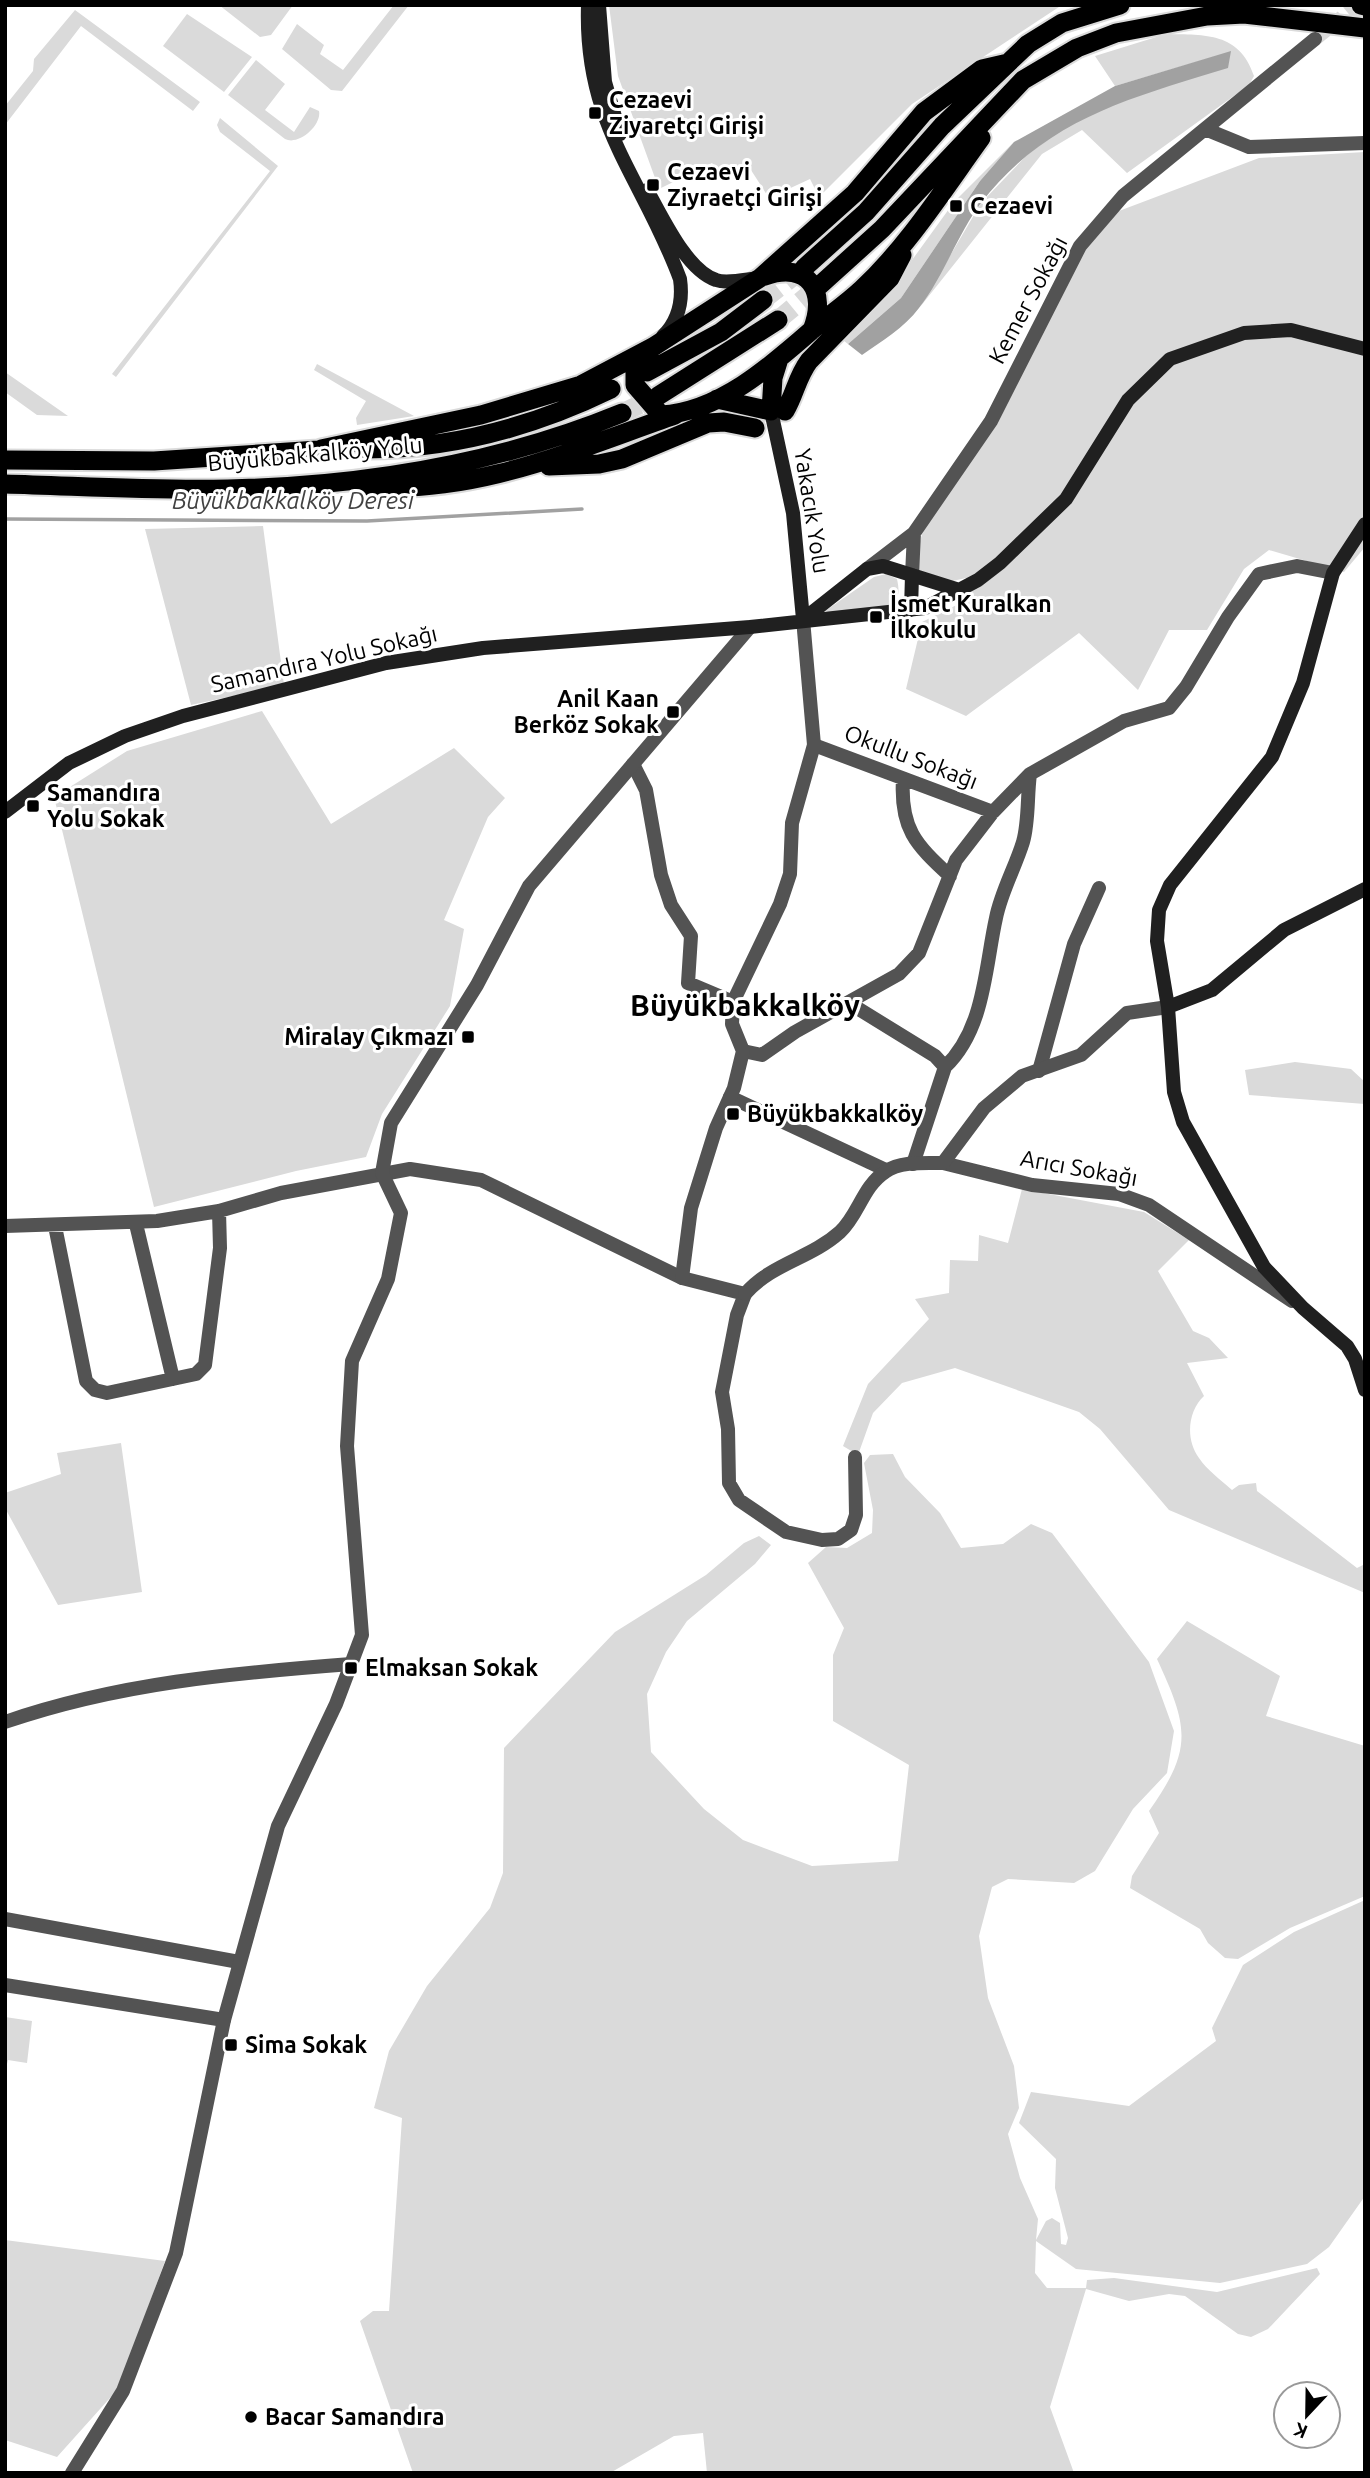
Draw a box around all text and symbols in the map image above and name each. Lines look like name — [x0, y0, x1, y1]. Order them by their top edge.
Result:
place label: Cezaevi Ziyaretçi Girişi — [609, 87, 764, 139]
marker: Cezaevi Ziyaretçi Girişi — [587, 105, 603, 121]
place label: Cezaevi Ziyraetçi Girişi — [667, 159, 822, 211]
marker: Cezaevi Ziyraetçi Girişi — [645, 177, 661, 193]
place label: Cezaevi — [970, 193, 1053, 218]
marker: Cezaevi — [948, 198, 964, 214]
street label: Kemer Sokağı — [984, 232, 1072, 368]
street label: Büyükbakkalköy Yolu — [206, 432, 423, 475]
street label: Yakacık Yolu — [790, 447, 835, 575]
water label: Büyükbakkalköy Deresi — [172, 487, 415, 514]
place label: İsmet Kuralkan İlkokulu — [890, 590, 1052, 642]
marker: İsmet Kuralkan İlkokulu — [868, 609, 884, 625]
street label: Samandıra Yolu Sokağı — [208, 620, 439, 697]
place label: Anil Kaan Berköz Sokak — [514, 686, 659, 737]
marker: Anil Kaan Berköz Sokak — [665, 704, 681, 720]
street label: Okullu Sokağı — [841, 720, 981, 793]
place label: Samandıra Yolu Sokak — [47, 780, 165, 831]
marker: Samandıra Yolu Sokak — [25, 798, 41, 814]
district label: Büyükbakkalköy — [630, 988, 860, 1022]
place label: Miralay Çıkmazı — [284, 1024, 454, 1050]
marker: Miralay Çıkmazı — [460, 1029, 476, 1045]
place label: Büyükbakkalköy — [747, 1101, 923, 1126]
marker: Büyükbakkalköy — [725, 1106, 741, 1122]
street label: Arıcı Sokağı — [1019, 1145, 1140, 1190]
place label: Elmaksan Sokak — [365, 1655, 538, 1680]
marker: Elmaksan Sokak — [343, 1660, 359, 1676]
place label: Sima Sokak — [245, 2032, 367, 2057]
marker: Sima Sokak — [223, 2037, 239, 2053]
north arrow — [1272, 2380, 1342, 2450]
place label: Bacar Samandıra — [265, 2404, 444, 2429]
marker: Bacar Samandıra — [243, 2409, 259, 2425]
text: K — [1290, 2418, 1311, 2443]

